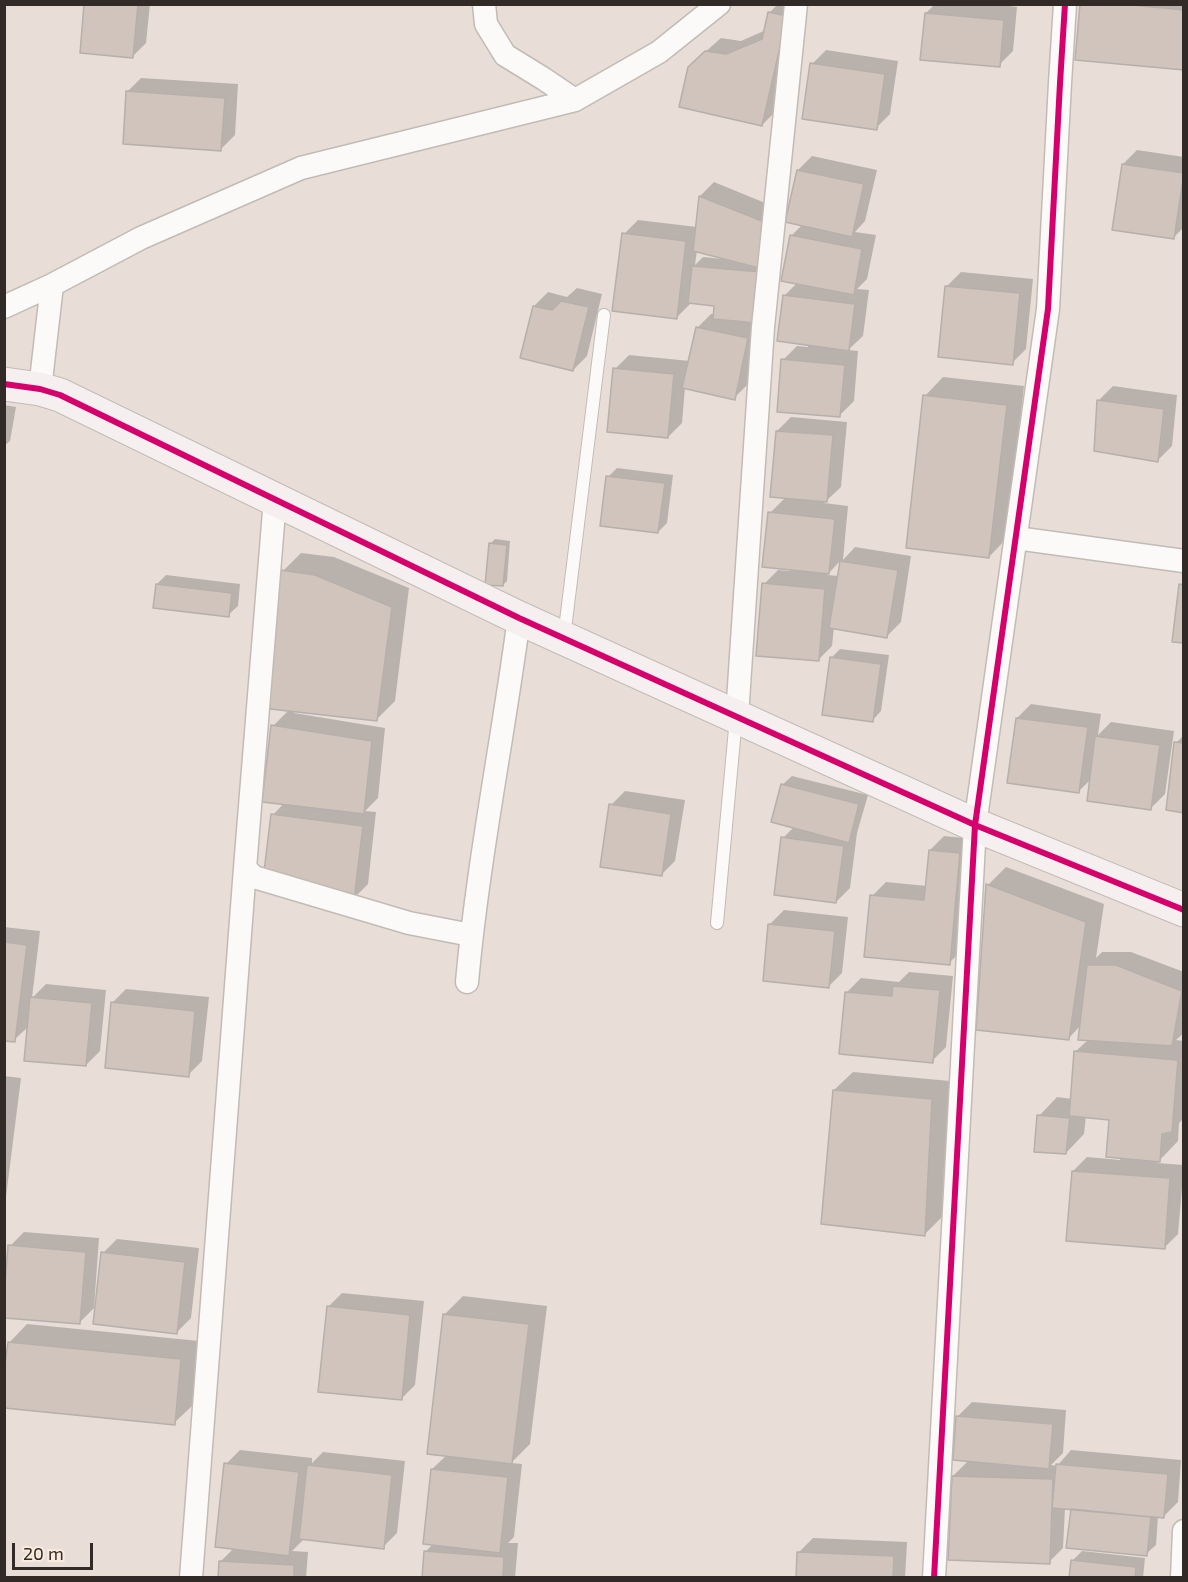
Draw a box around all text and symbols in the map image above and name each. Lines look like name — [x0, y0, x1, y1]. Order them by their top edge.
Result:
scale bar — [15, 1531, 96, 1569]
text: 20 m — [23, 1542, 64, 1564]

